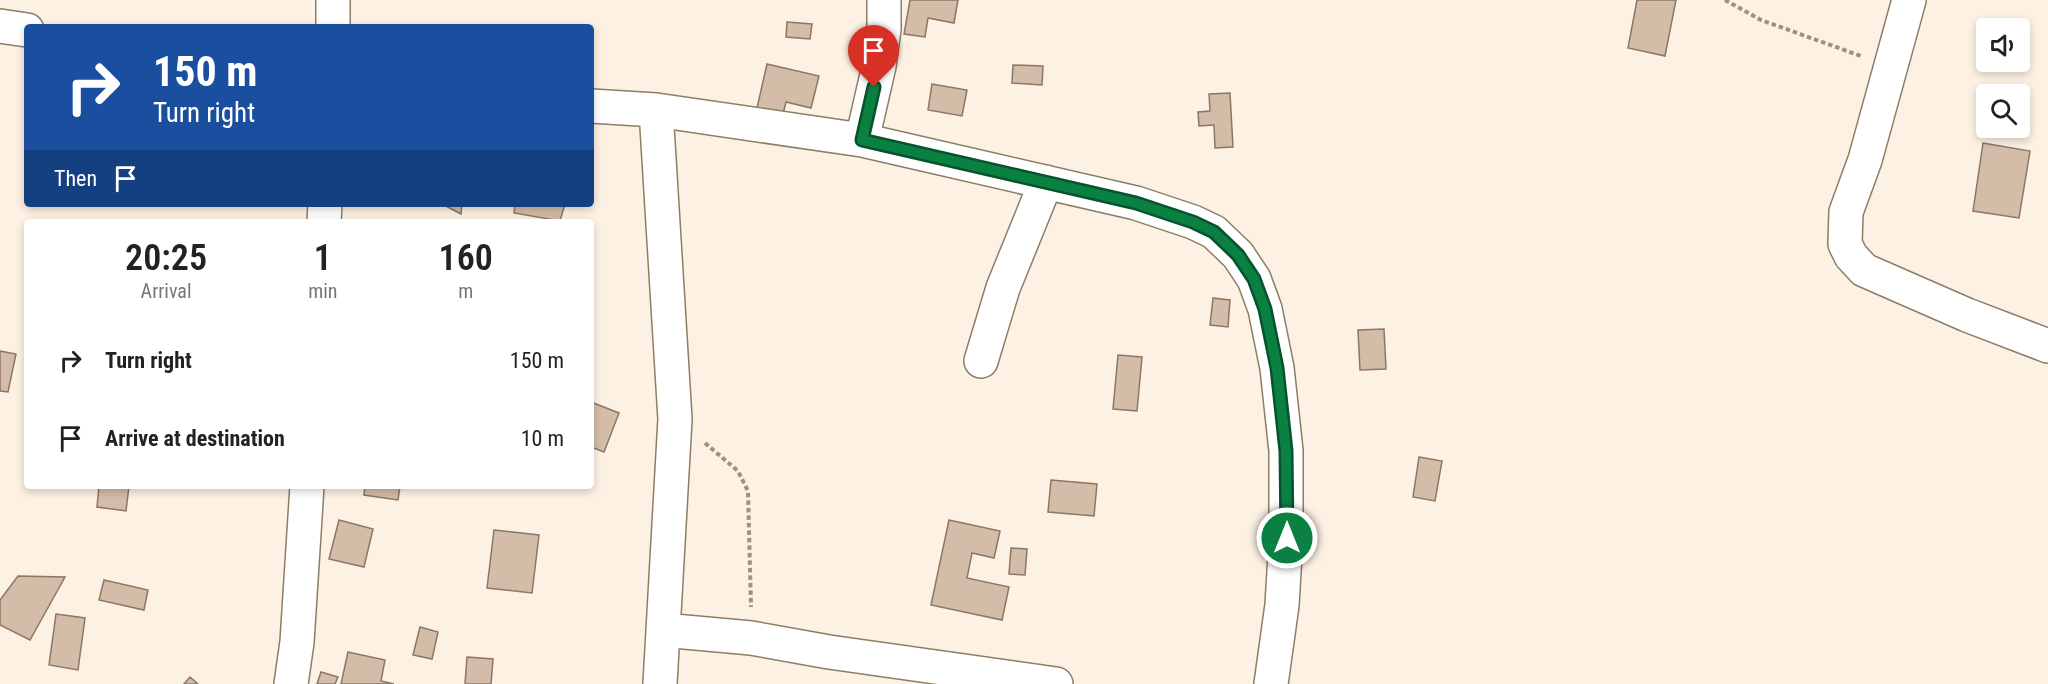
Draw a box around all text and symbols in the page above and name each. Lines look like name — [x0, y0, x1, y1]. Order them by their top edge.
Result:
map controls — [1976, 18, 2030, 138]
button: sound — [1976, 18, 2030, 72]
pin — [848, 25, 899, 87]
icon: arrive — [857, 34, 890, 67]
text: 150 m — [153, 47, 258, 96]
icon: right — [54, 48, 132, 126]
button: search — [1976, 84, 2030, 138]
text: Turn right — [153, 97, 255, 129]
icon: arrive — [109, 162, 142, 195]
text: Then — [54, 166, 97, 191]
text: 20:25 — [125, 237, 207, 279]
text: 1 — [314, 237, 332, 279]
text: 160 — [439, 237, 493, 279]
text: Arrival — [141, 279, 192, 303]
text: min — [308, 279, 337, 303]
text: m — [458, 279, 473, 303]
icon: right — [54, 344, 87, 377]
text: Turn right — [105, 348, 192, 373]
text: 150 m — [510, 348, 564, 373]
icon: arrive — [54, 422, 87, 455]
text: Arrive at destination — [105, 426, 285, 451]
text: 10 m — [521, 426, 564, 451]
position arrow — [1255, 506, 1319, 570]

